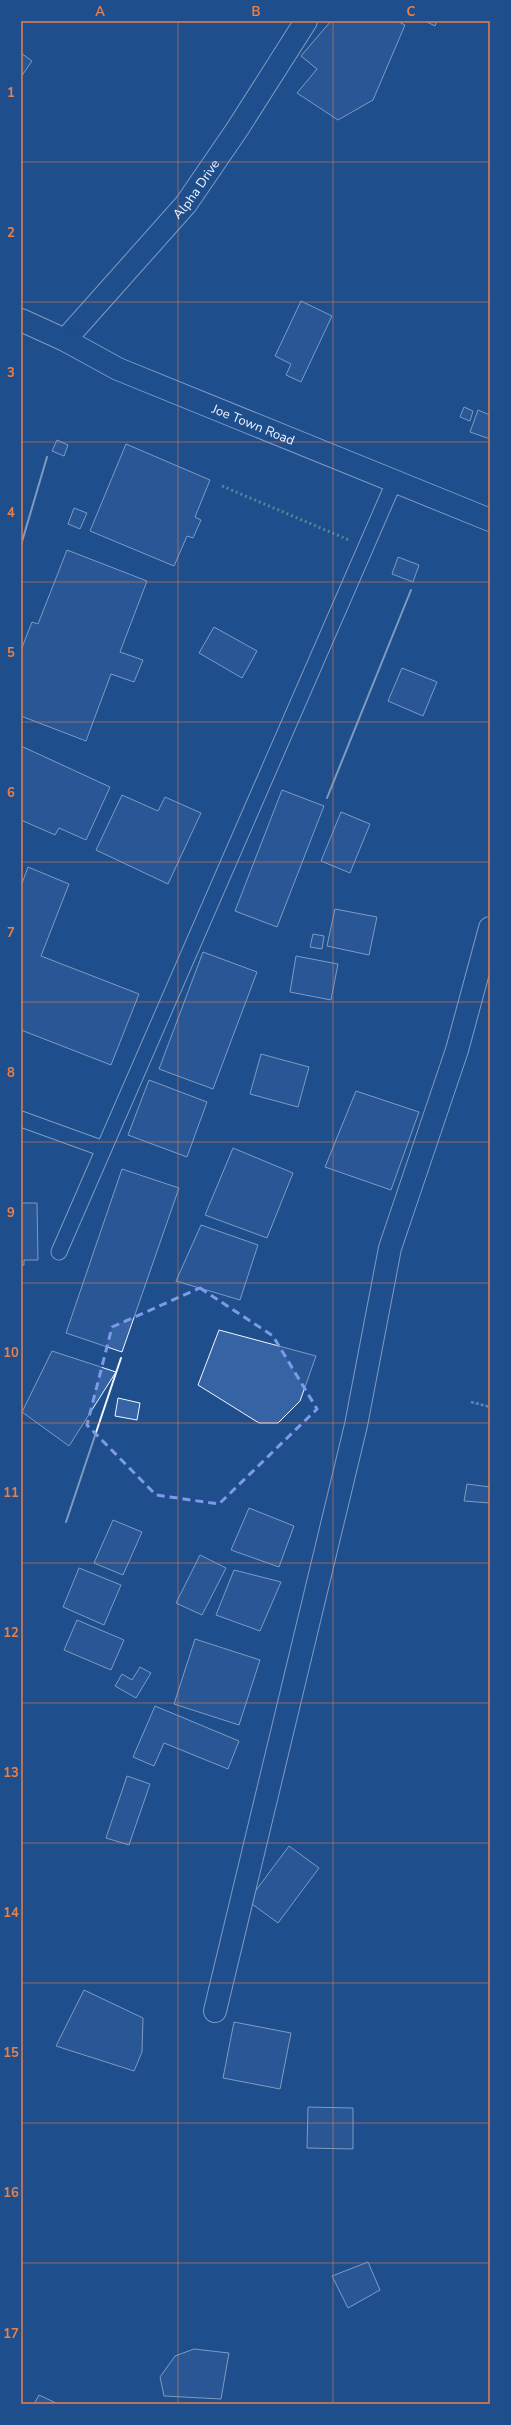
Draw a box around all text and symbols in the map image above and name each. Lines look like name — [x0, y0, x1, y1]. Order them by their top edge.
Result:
text: A — [95, 3, 105, 21]
text: B — [252, 3, 261, 21]
text: C — [407, 3, 416, 21]
text: 1 — [7, 84, 15, 102]
street label: Alpha Drive — [169, 156, 224, 223]
text: 2 — [7, 224, 15, 242]
text: 3 — [7, 364, 15, 382]
street label: Joe Town Road — [208, 400, 297, 450]
text: 4 — [7, 504, 15, 522]
text: 5 — [7, 644, 15, 662]
text: 6 — [7, 784, 15, 802]
text: 7 — [7, 924, 15, 942]
text: 8 — [7, 1064, 15, 1082]
text: 9 — [7, 1204, 15, 1222]
text: 10 — [3, 1344, 19, 1362]
text: 11 — [3, 1484, 19, 1502]
text: 12 — [3, 1624, 19, 1642]
text: 13 — [3, 1764, 19, 1782]
text: 14 — [3, 1904, 19, 1922]
text: 15 — [3, 2044, 19, 2062]
text: 16 — [3, 2184, 19, 2202]
text: 17 — [3, 2325, 19, 2343]

